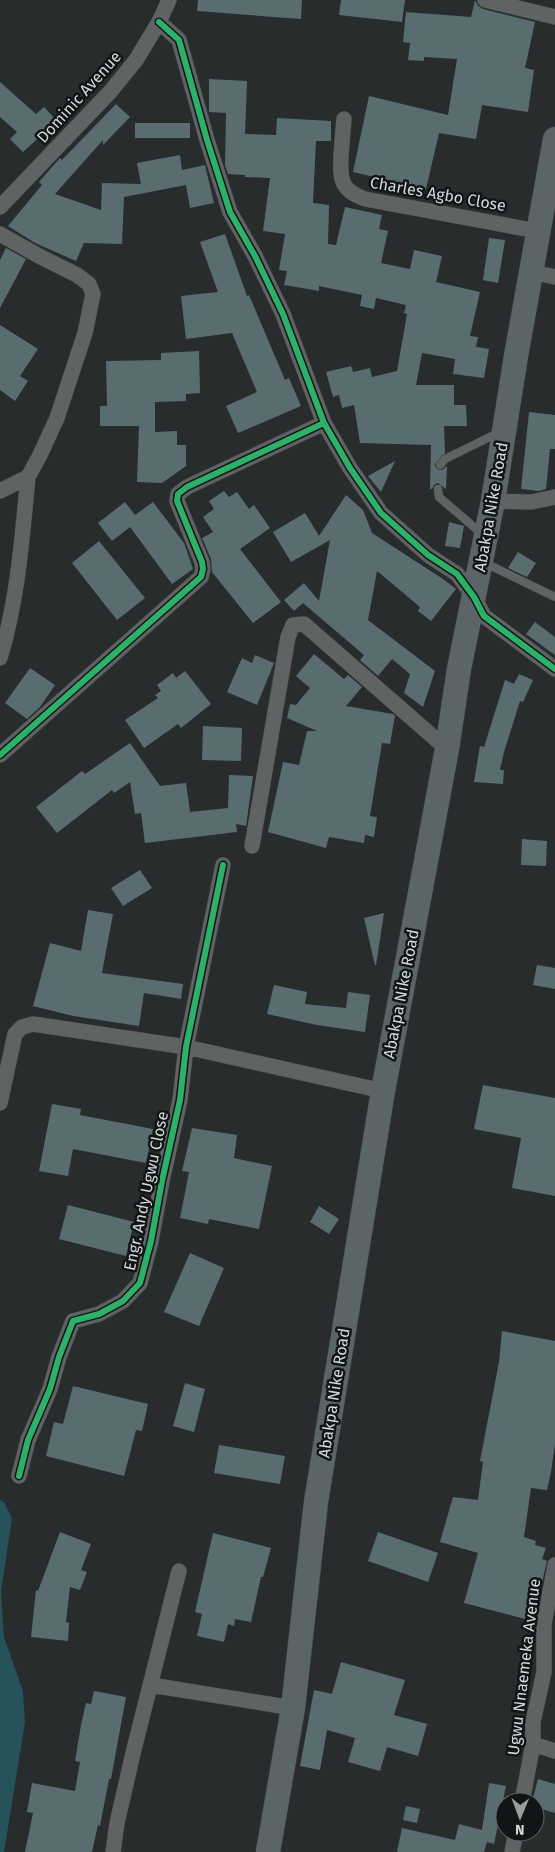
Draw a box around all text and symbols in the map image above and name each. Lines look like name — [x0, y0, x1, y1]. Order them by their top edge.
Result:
street label: Dominic Avenue — [33, 47, 125, 147]
street label: Charles Agbo Close — [369, 173, 507, 215]
street label: Abakpa Nike Road — [470, 441, 512, 573]
street label: Abakpa Nike Road — [379, 928, 423, 1060]
street label: Engr. Andy Ugwu Close — [120, 1110, 172, 1272]
street label: Abakpa Nike Road — [314, 1327, 354, 1459]
street label: Ugwu Nnaemeka Avenue — [504, 1577, 544, 1757]
north arrow — [495, 1792, 545, 1842]
text: N — [515, 1821, 525, 1838]

